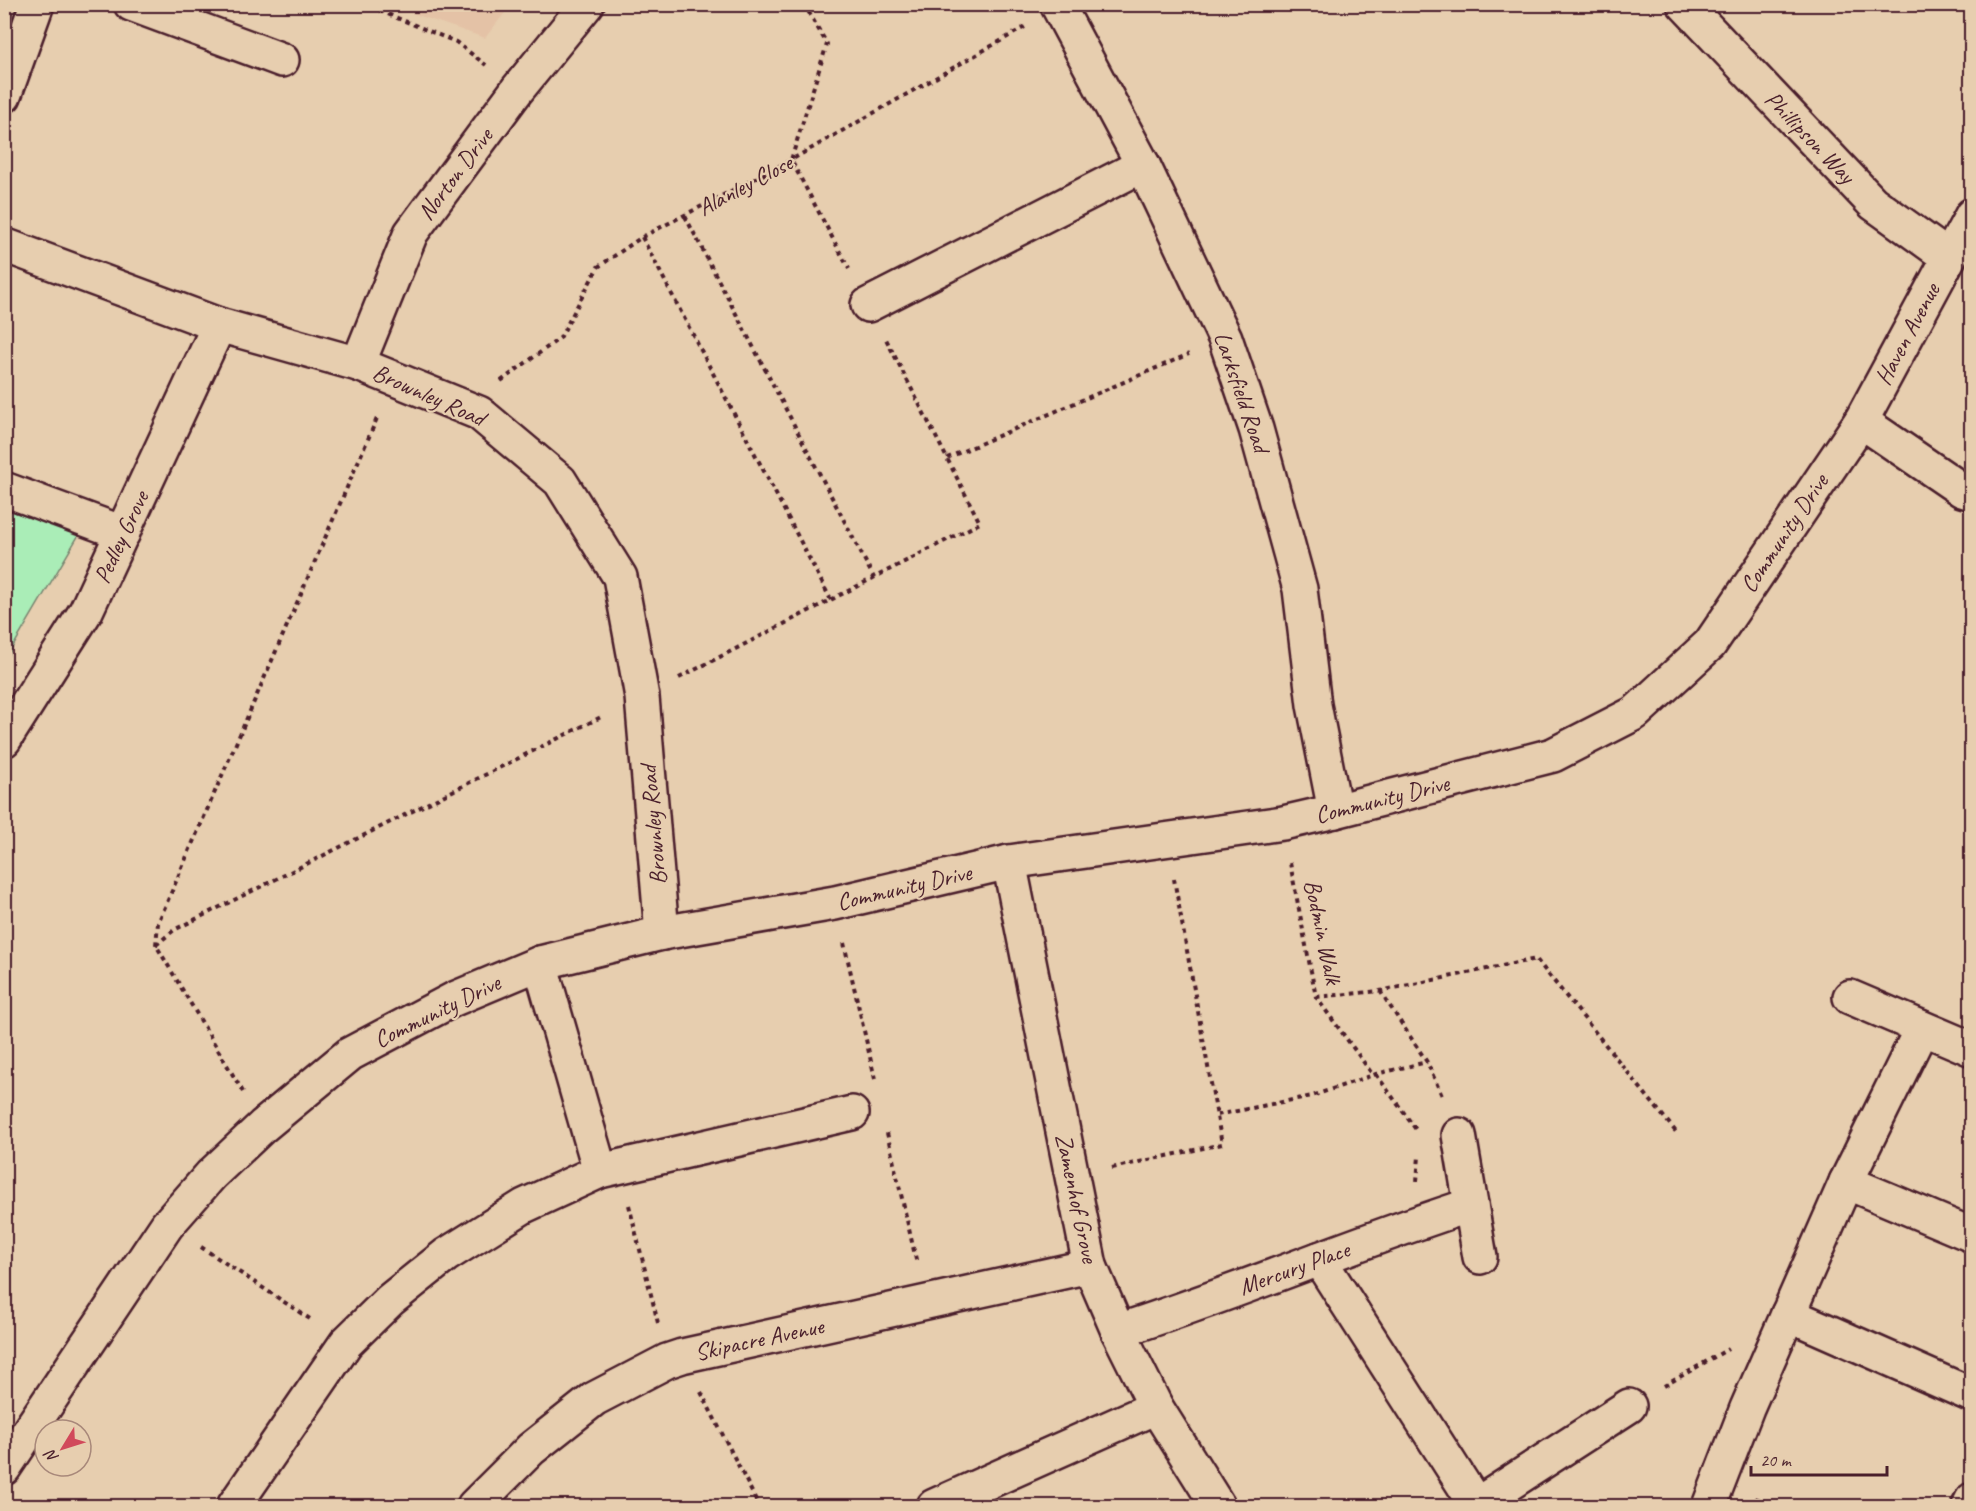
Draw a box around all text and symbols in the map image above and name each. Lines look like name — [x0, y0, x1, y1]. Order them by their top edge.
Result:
street label: Phillipson Way — [1758, 84, 1863, 191]
street label: Norton Drive — [411, 120, 501, 226]
street label: Alanley Close — [692, 147, 799, 222]
street label: Haven Avenue — [1868, 276, 1947, 390]
street label: Larksfield Road — [1207, 328, 1278, 460]
street label: Brownley Road — [368, 357, 493, 434]
street label: Community Drive — [1733, 466, 1836, 598]
street label: Pedley Grove — [87, 484, 156, 588]
street label: Brownley Road — [633, 761, 673, 886]
street label: Community Drive — [1312, 767, 1454, 830]
street label: Community Drive — [834, 856, 976, 917]
street label: Bodmin Walk — [1297, 877, 1349, 989]
street label: Community Drive — [369, 967, 507, 1055]
street label: Zamenhof Grove — [1049, 1131, 1106, 1267]
street label: Mercury Place — [1235, 1233, 1355, 1302]
street label: Skipacre Avenue — [692, 1310, 828, 1367]
north arrow — [33, 1418, 93, 1478]
scale bar — [1751, 1439, 1888, 1477]
text: N — [39, 1444, 63, 1467]
text: 20 m — [1760, 1449, 1793, 1471]

